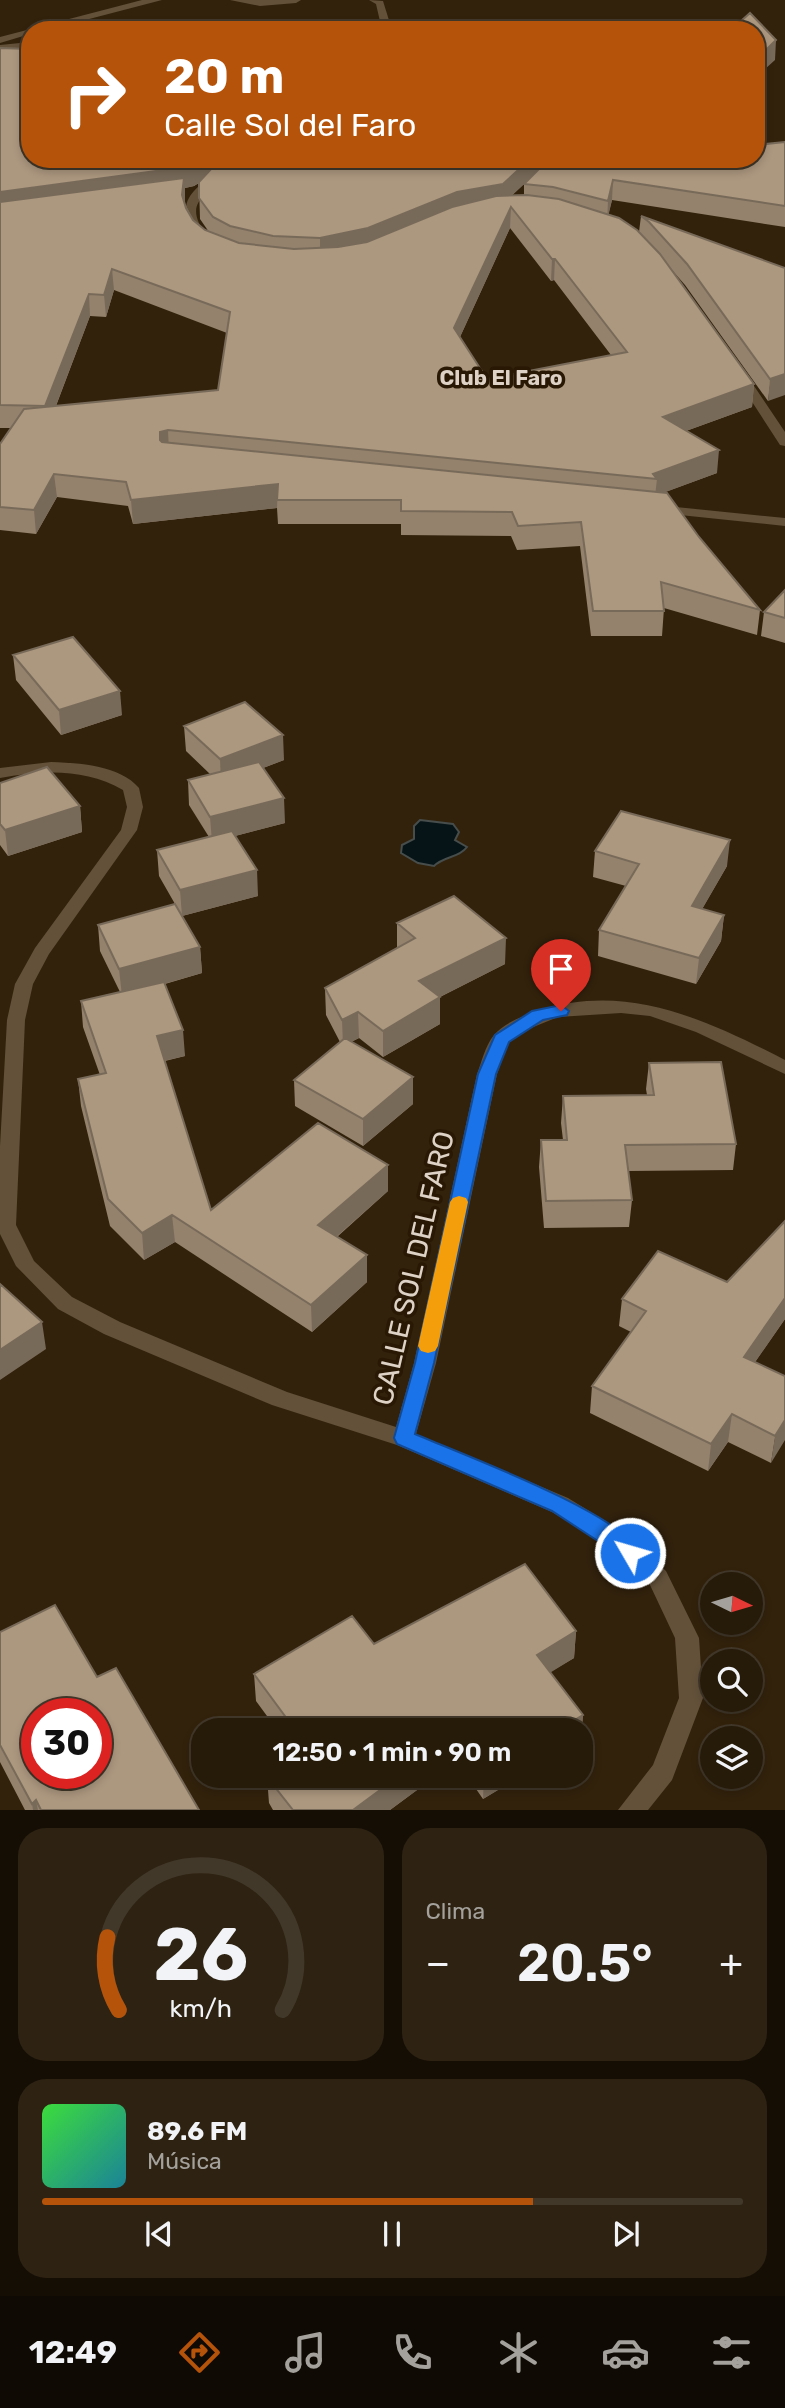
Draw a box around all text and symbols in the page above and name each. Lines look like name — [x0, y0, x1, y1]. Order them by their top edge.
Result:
text: 20 m — [164, 47, 285, 105]
icon: right — [49, 49, 140, 140]
text: Calle Sol del Faro — [164, 106, 416, 144]
district label: Club El Faro — [439, 365, 563, 390]
pin — [531, 939, 591, 1011]
icon: arrive — [542, 950, 580, 988]
street label: CALLE SOL DEL FARO — [366, 1128, 461, 1408]
position arrow — [593, 1516, 667, 1590]
north arrow — [700, 1572, 763, 1634]
map controls — [700, 1572, 763, 1789]
button: search — [700, 1649, 763, 1712]
speed limit sign: 30 — [21, 1698, 112, 1789]
button: layers — [700, 1726, 763, 1789]
text: 12:50 · 1 min · 90 m — [273, 1737, 511, 1768]
text: Clima — [426, 1897, 485, 1925]
text: 26 — [153, 1913, 248, 1999]
text: 20.5° — [517, 1932, 653, 1994]
text: − — [426, 1940, 450, 1986]
text: + — [719, 1940, 743, 1986]
text: km/h — [170, 1994, 232, 2023]
text: 89.6 FM — [147, 2116, 247, 2147]
text: Música — [147, 2147, 222, 2175]
icon: previous — [140, 2215, 178, 2253]
icon: pause — [373, 2215, 411, 2253]
icon: next — [607, 2215, 645, 2253]
icon: directions — [175, 2328, 224, 2377]
icon: music — [281, 2328, 330, 2377]
icon: phone — [388, 2328, 437, 2377]
icon: climate — [494, 2328, 543, 2377]
icon: car — [601, 2328, 650, 2377]
icon: filters — [707, 2328, 756, 2377]
text: 12:49 — [29, 2333, 117, 2371]

